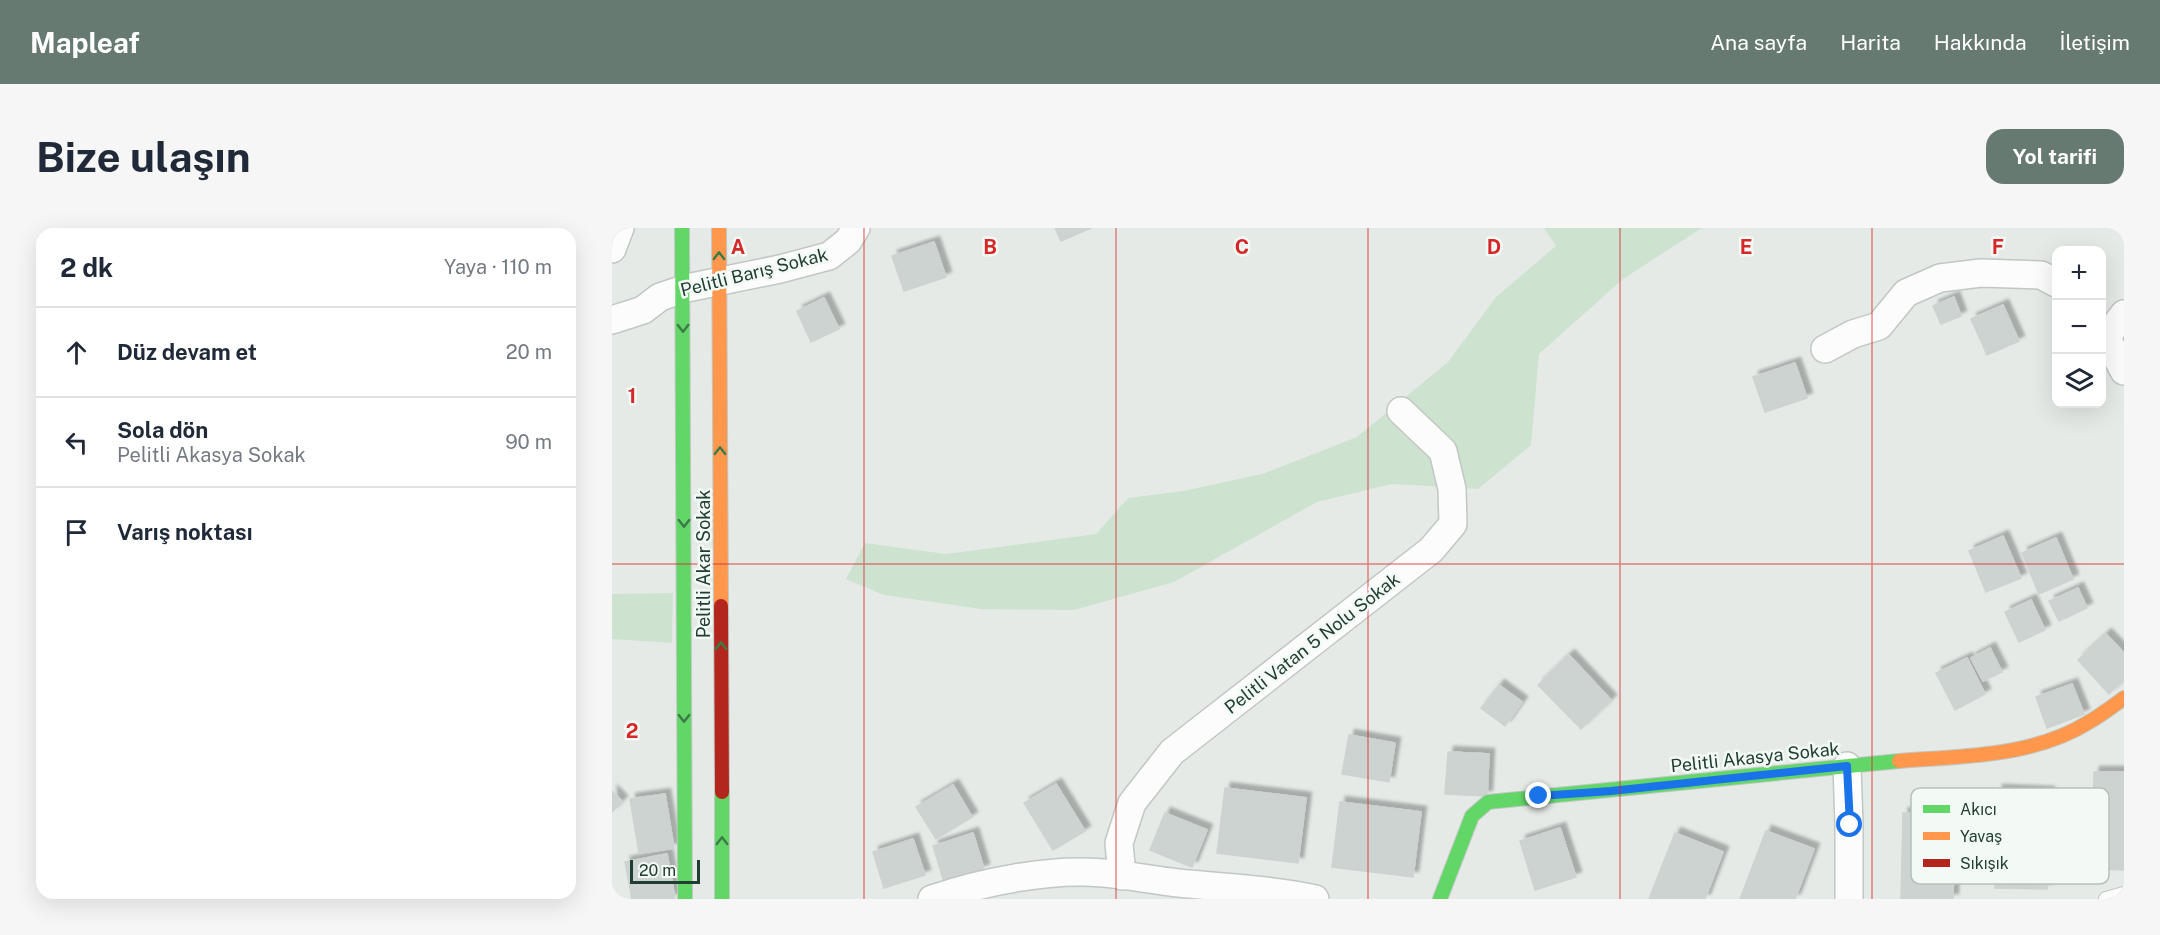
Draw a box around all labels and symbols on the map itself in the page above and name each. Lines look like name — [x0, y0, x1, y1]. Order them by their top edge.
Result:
text: A — [731, 235, 745, 259]
text: B — [983, 235, 997, 259]
text: C — [1235, 235, 1249, 259]
text: D — [1487, 235, 1501, 259]
text: E — [1740, 235, 1752, 259]
text: F — [1992, 235, 2004, 259]
street label: Pelitli Barış Sokak — [678, 244, 830, 300]
one-way arrow — [713, 251, 725, 260]
one-way arrow — [677, 324, 689, 333]
text: 1 — [628, 384, 636, 408]
one-way arrow — [714, 446, 726, 455]
street label: Pelitli Akar Sokak — [693, 490, 714, 638]
one-way arrow — [677, 519, 690, 528]
street label: Pelitli Vatan 5 Nolu Sokak — [1220, 568, 1404, 718]
one-way arrow — [715, 641, 727, 650]
one-way arrow — [678, 714, 690, 723]
text: 2 — [626, 719, 638, 743]
street label: Pelitli Akasya Sokak — [1669, 738, 1841, 776]
route end — [1525, 782, 1551, 808]
legend — [1911, 788, 2109, 884]
text: Akıcı — [1960, 800, 1997, 819]
route start — [1836, 811, 1862, 837]
text: Yavaş — [1960, 827, 2002, 846]
one-way arrow — [716, 836, 728, 845]
text: Sıkışık — [1960, 854, 2009, 873]
scale bar — [630, 857, 700, 884]

